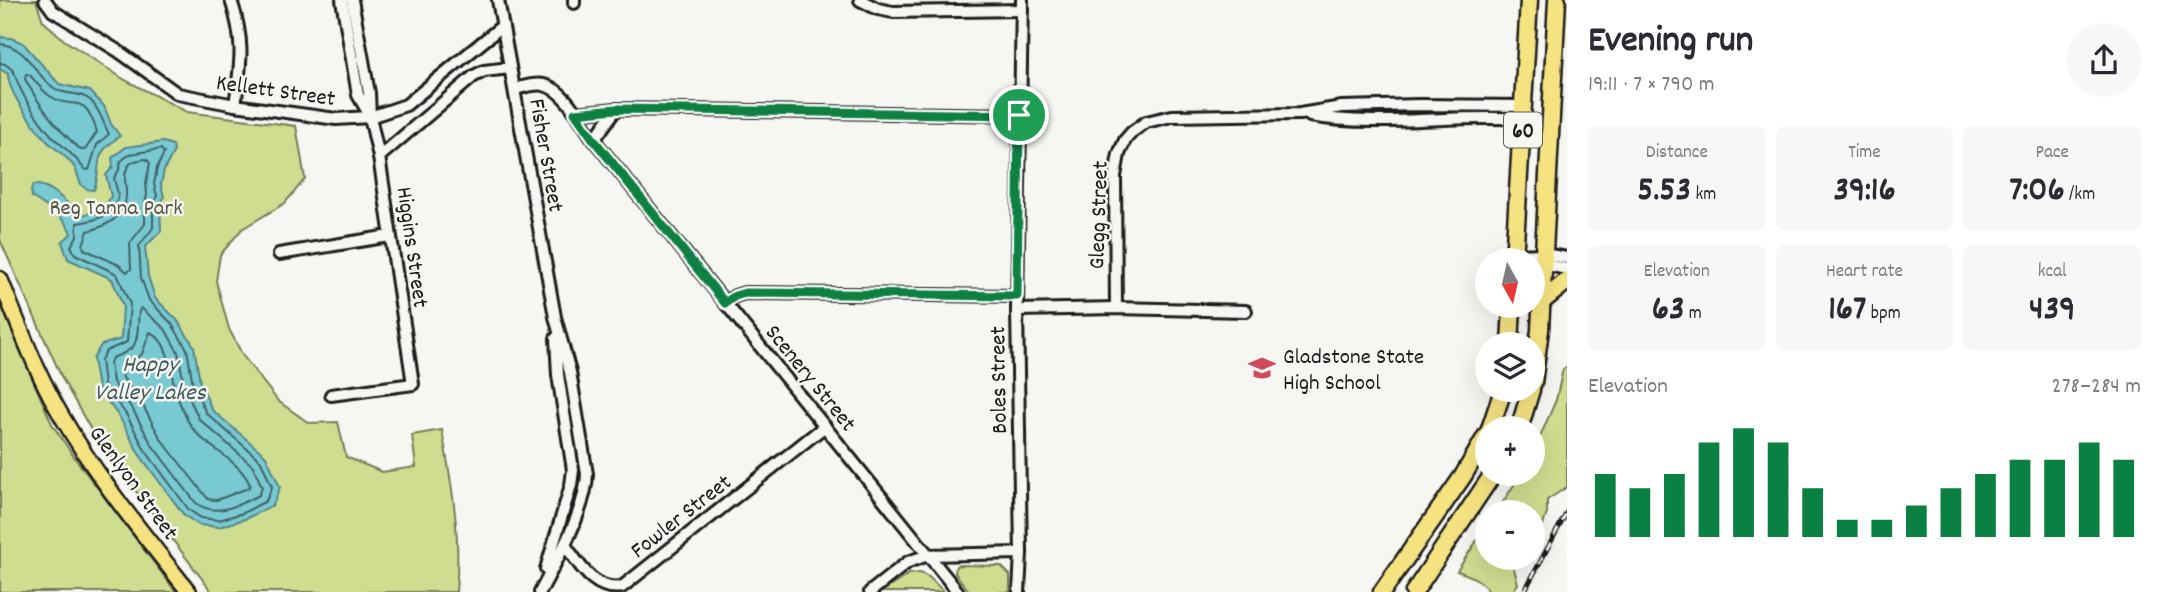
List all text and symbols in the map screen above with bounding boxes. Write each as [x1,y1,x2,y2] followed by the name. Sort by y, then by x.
[1588,15,1753,70] text: Evening run
[2067,23,2141,97] button: share
[214,68,337,117] street label: Kellett Street
[1588,69,1715,102] text: 19:11 · 7 × 790 m
[989,85,1049,145] pin
[518,96,571,215] street label: Fisher Street
[1000,96,1038,134] icon: arrive
[1504,113,1542,148] road number: 60
[1646,140,1708,167] text: Distance
[1848,140,1881,167] text: Time
[2035,140,2069,167] text: Pace
[1082,160,1119,270] street label: Glegg Street
[1637,167,1691,217] text: 5.53
[1833,167,1896,217] text: 39:16
[2009,167,2065,217] text: 7:06
[1691,182,1716,209] text: km
[2065,182,2095,209] text: /km
[386,185,435,310] street label: Higgins Street
[49,193,183,226] park label: Reg Tanna Park
[1475,248,1545,318] north arrow
[1475,248,1545,570] map controls
[1644,259,1710,286] text: Elevation
[1826,259,1903,286] text: Heart rate
[2038,259,2067,286] text: kcal
[1652,286,1684,336] text: 63
[1828,286,1866,336] text: 167
[2029,286,2075,336] text: 439
[1684,301,1702,328] text: m
[1866,301,1901,328] text: bpm
[756,319,863,440] street label: Scenery Street
[983,326,1018,434] street label: Boles Street
[1475,332,1545,402] button: layers
[1283,342,1424,401] place label: Gladstone State High School
[94,349,207,411] water label: Happy Valley Lakes
[1247,353,1277,383] school or university icon: Gladstone State High School
[1588,371,1668,404] text: Elevation
[2052,371,2141,404] text: 278–284 m
[1475,416,1545,486] button: +
[79,420,185,548] street label: Glenlyon Street
[624,468,740,568] street label: Fowler Street
[1475,500,1545,570] button: −

